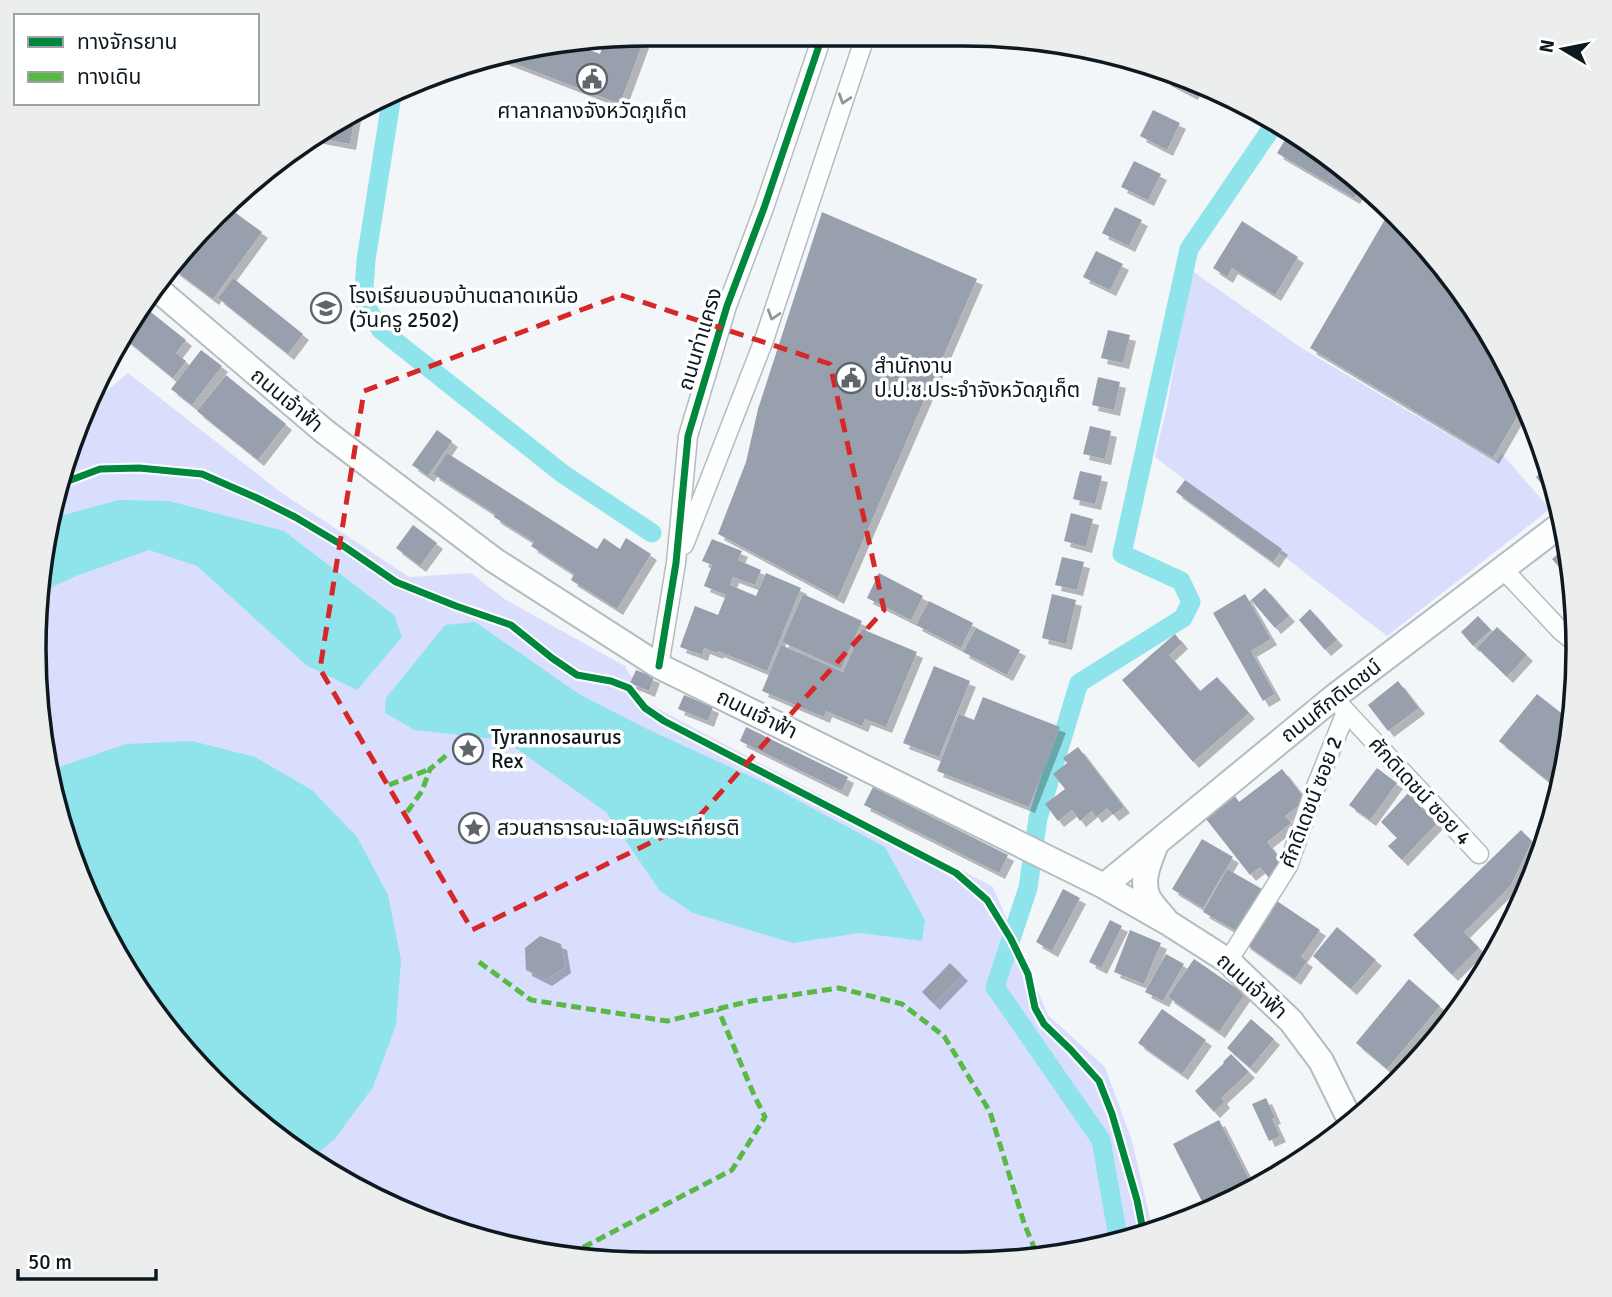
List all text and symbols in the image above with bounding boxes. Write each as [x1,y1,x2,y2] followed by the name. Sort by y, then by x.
[14,14,259,105] legend
[1528,14,1598,84] north arrow
[77,29,178,55] text: ทางจักรยาน
[1534,38,1560,55] text: N
[575,62,609,96] public building icon: ศาลากลางจังหวัดภูเก็ต
[77,64,141,90] text: ทางเดิน
[838,92,853,104] one-way arrow
[497,98,687,124] place label: ศาลากลางจังหวัดภูเก็ต
[349,283,579,333] place label: โรงเรียนอบจบ้านตลาดเหนือ (วันครู 2502)
[672,285,728,393] street label: ถนนท่าแครง
[309,291,343,325] school or university icon: โรงเรียนอบจบ้านตลาดเหนือ (วันครู 2502)
[766,308,781,320] one-way arrow
[874,353,1080,403] place label: สำนักงาน ป.ป.ช.ประจำจังหวัดภูเก็ต
[834,361,868,395] public building icon: สำนักงาน ป.ป.ช.ประจำจังหวัดภูเก็ต
[246,362,328,438] street label: ถนนเจ้าฟ้า
[1276,654,1386,748] street label: ถนนศักดิเดชน์
[712,683,802,745] street label: ถนนเจ้าฟ้า
[491,724,621,774] place label: Tyrannosaurus Rex
[1363,731,1477,851] street label: ศักดิเดชน์ ซอย 4
[451,732,485,766] place icon: Tyrannosaurus Rex
[1274,733,1348,871] street label: ศักดิเดชน์ ซอย 2
[457,811,491,845] place icon: สวนสาธารณะเฉลิมพระเกียรติ
[497,815,740,841] place label: สวนสาธารณะเฉลิมพระเกียรติ
[1211,947,1293,1025] street label: ถนนเจ้าฟ้า
[18,1238,156,1282] scale bar
[28,1249,72,1275] text: 50 m

